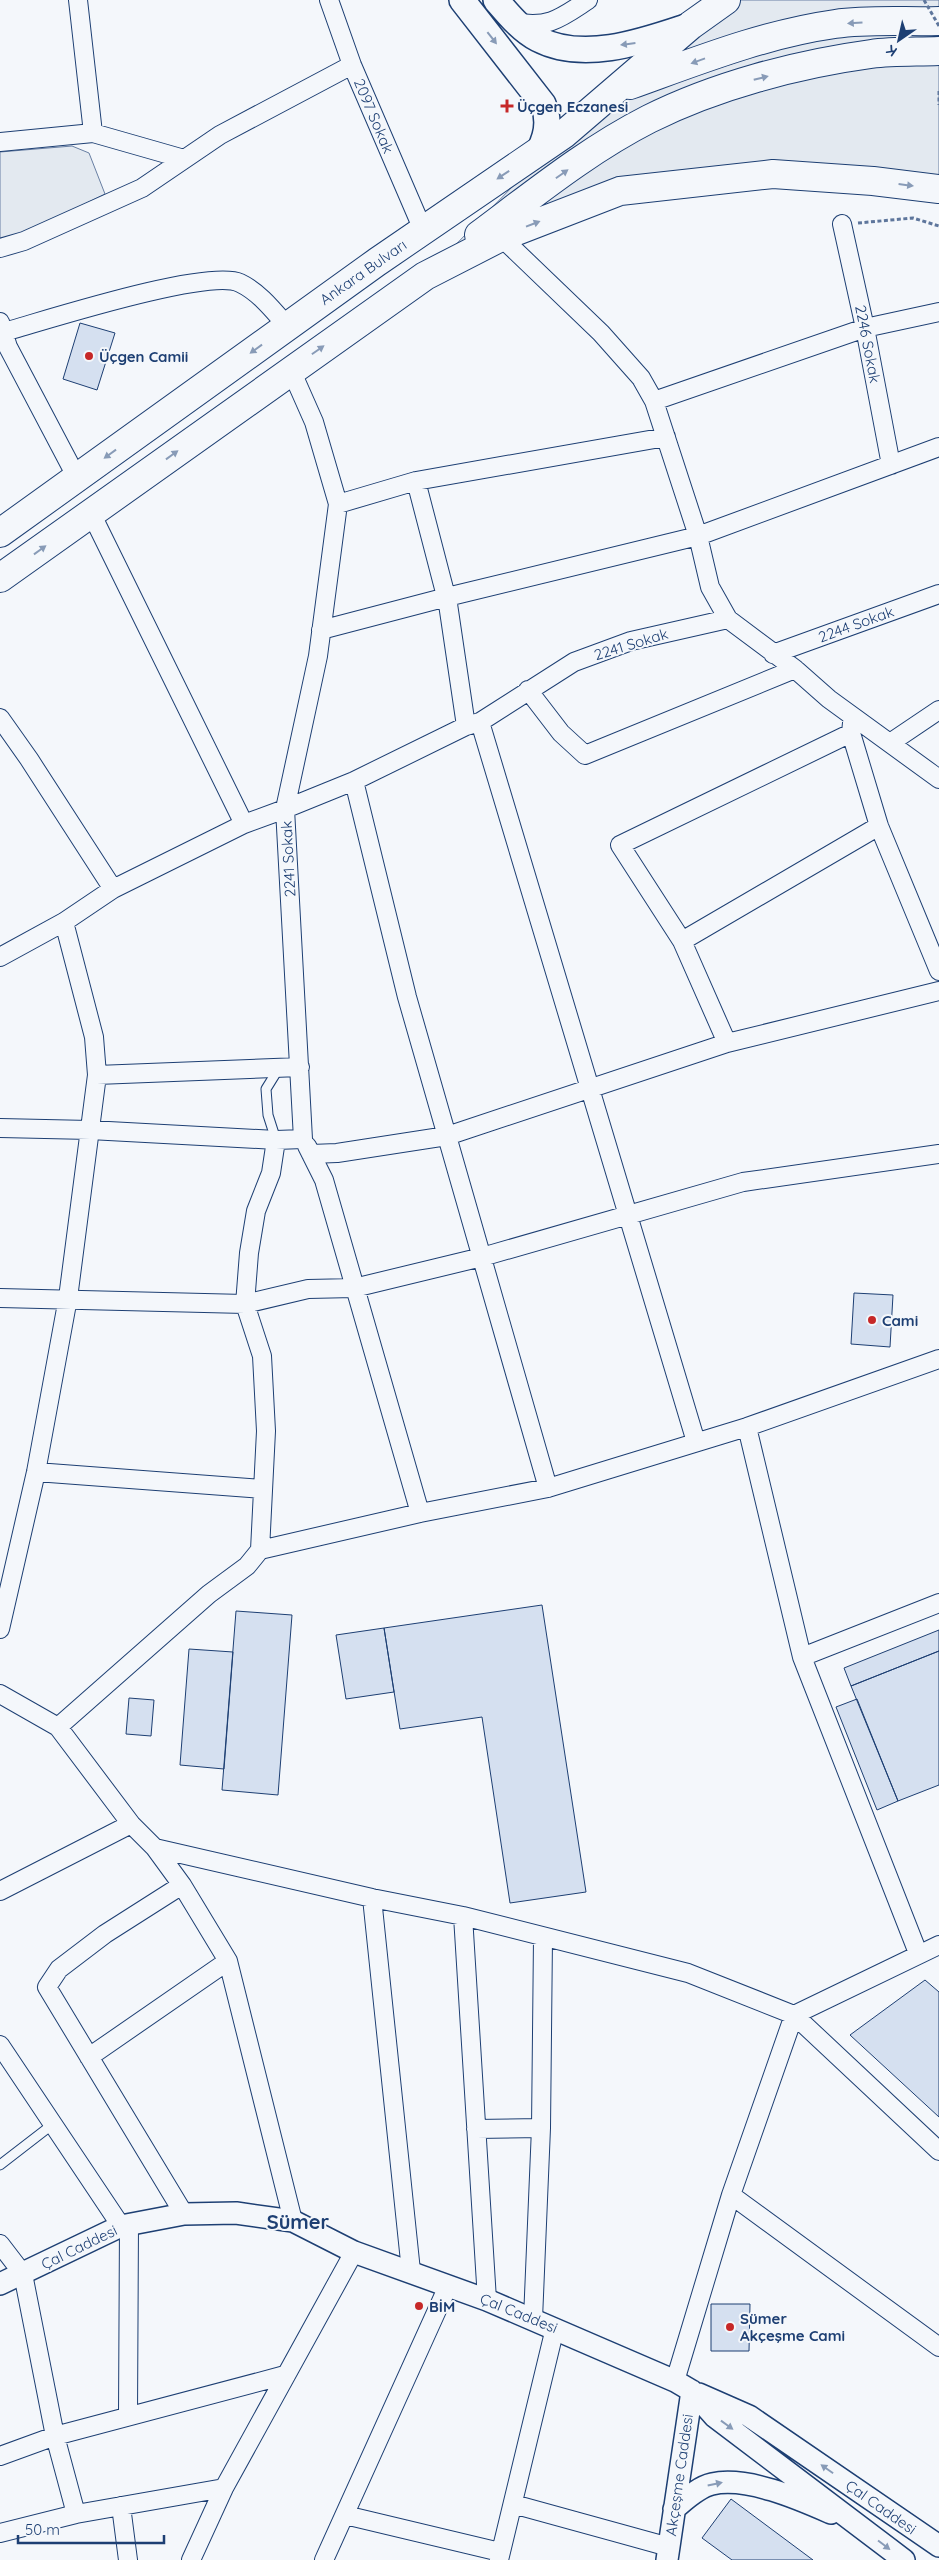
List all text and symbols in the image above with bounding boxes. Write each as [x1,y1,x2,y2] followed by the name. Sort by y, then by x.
[874,15,924,65] north arrow
[847,19,863,27] one-way arrow
[487,32,497,45] one-way arrow
[620,40,636,48] one-way arrow
[883,41,901,61] text: K
[690,57,705,65] one-way arrow
[753,73,768,81] one-way arrow
[350,76,398,156] street label: 2097 Sokak
[517,97,628,116] place label: Üçgen Eczanesi
[501,100,513,112] marker: Üçgen Eczanesi
[555,169,569,179] one-way arrow
[497,170,510,180] one-way arrow
[898,181,914,189] one-way arrow
[525,220,540,228] one-way arrow
[316,235,410,309] street label: Ankara Bulvarı
[851,303,885,385] street label: 2246 Sokak
[249,344,263,354] one-way arrow
[311,345,325,355] one-way arrow
[99,347,188,366] place label: Üçgen Camii
[83,350,95,362] marker: Üçgen Camii
[103,449,117,459] one-way arrow
[165,450,179,460] one-way arrow
[33,545,47,555] one-way arrow
[816,602,896,646] street label: 2244 Sokak
[592,624,670,664] street label: 2241 Sokak
[277,820,299,898] street label: 2241 Sokak
[882,1311,918,1330] place label: Cami
[866,1314,878,1326] marker: Cami
[267,2209,330,2234] district label: Sümer
[38,2220,120,2274] street label: Çal Caddesi
[477,2289,561,2337] street label: Çal Caddesi
[429,2297,455,2316] place label: BİM
[413,2300,425,2312] marker: BİM
[740,2309,845,2345] place label: Sümer Akçeşme Cami
[724,2321,736,2333] marker: Sümer Akçeşme Cami
[661,2413,697,2537] street label: Akçeşme Caddesi
[720,2420,733,2430] one-way arrow
[820,2464,833,2474] one-way arrow
[842,2476,920,2538] street label: Çal Caddesi
[708,2480,724,2488] one-way arrow
[18,2512,164,2544] scale bar
[25,2520,60,2539] text: 50 m
[877,2539,890,2550] one-way arrow

